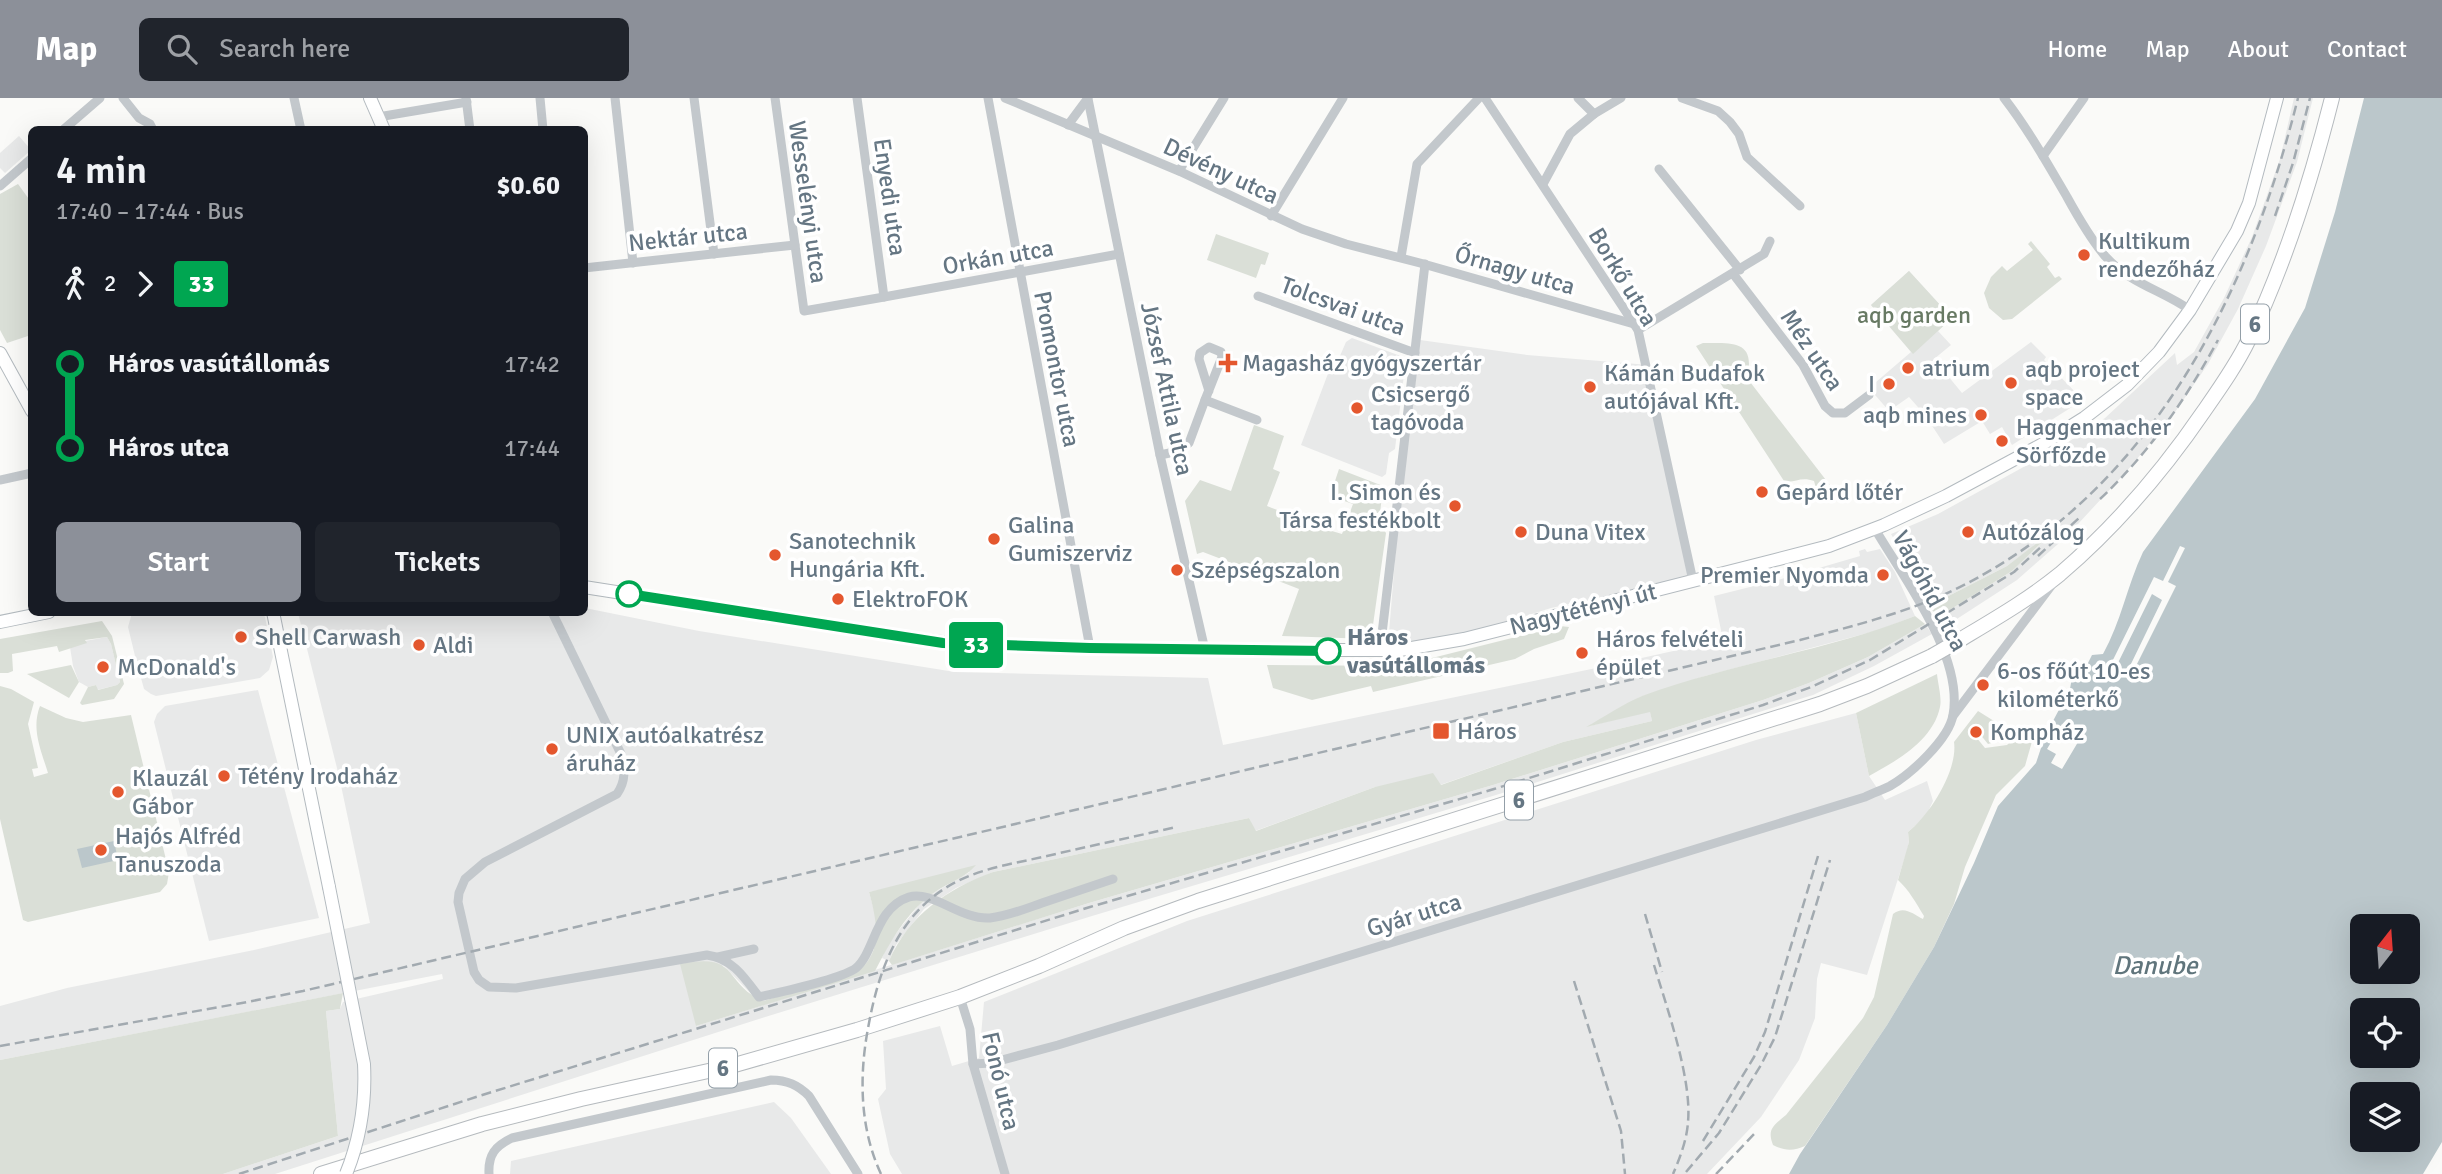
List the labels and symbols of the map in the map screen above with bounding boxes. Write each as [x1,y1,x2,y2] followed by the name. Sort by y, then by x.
[782,119,834,285] street label: Wesselényi utca
[1159,131,1283,211] street label: Dévény utca
[867,136,913,258] street label: Enyedi utca
[627,216,749,258] street label: Nektár utca
[1582,222,1664,332] street label: Borkő utca
[2098,226,2215,284] place label: Kultikum rendezőház
[940,233,1056,281] street label: Orkán utca
[1451,239,1579,301] street label: Őrnagy utca
[2076,247,2092,263] marker: Kultikum rendezőház
[1277,270,1409,342] street label: Tolcsvai utca
[1027,288,1087,450] street label: Promontor utca
[1134,300,1200,478] street label: József Attila utca
[1857,300,1971,330] park label: aqb garden
[1774,303,1850,397] street label: Méz utca
[2241,304,2269,344] road number: 6
[1242,348,1482,378] place label: Magasház gyógyszertár
[1922,353,1990,383] place label: atrium
[2025,354,2140,412] place label: aqb project space
[1220,355,1236,371] marker: Magasház gyógyszertár
[1604,358,1765,416] place label: Kámán Budafok autójával Kft.
[1900,360,1916,376] marker: atrium
[1868,369,1875,399] place label: I
[2003,375,2019,391] marker: aqb project space
[1881,376,1897,392] marker: I
[1371,379,1470,437] place label: Csicsergő tagóvoda
[1582,379,1598,395] marker: Kámán Budafok autójával Kft.
[1349,400,1365,416] marker: Csicsergő tagóvoda
[1863,400,1967,430] place label: aqb mines
[1973,407,1989,423] marker: aqb mines
[2016,412,2171,470] place label: Haggenmacher Sörfőzde
[1994,433,2010,449] marker: Haggenmacher Sörfőzde
[1279,477,1441,535] place label: I. Simon és Társa festékbolt
[1776,477,1903,507] place label: Gepárd lőtér
[1754,484,1770,500] marker: Gepárd lőtér
[1447,498,1463,514] marker: I. Simon és Társa festékbolt
[1008,510,1132,568] place label: Galina Gumiszerviz
[1535,517,1646,547] place label: Duna Vitex
[1982,517,2085,547] place label: Autózálog
[1513,524,1529,540] marker: Duna Vitex
[1960,524,1976,540] marker: Autózálog
[1886,525,1974,657] street label: Vágóhíd utca
[789,526,925,584] place label: Sanotechnik Hungária Kft.
[986,531,1002,547] marker: Galina Gumiszerviz
[767,547,783,563] marker: Sanotechnik Hungária Kft.
[1191,555,1340,585] place label: Szépségszalon
[1700,560,1869,590] place label: Premier Nyomda
[1169,562,1185,578] marker: Szépségszalon
[1875,567,1891,583] marker: Premier Nyomda
[1506,576,1660,642] street label: Nagytétényi út
[616,581,642,607] unlabelled marker
[852,584,968,614] place label: ElektroFOK
[830,591,846,607] marker: ElektroFOK
[255,622,401,652] place label: Shell Carwash
[944,622,1007,668] line badge: 33
[1346,622,1486,680] place label: Háros vasútállomás
[1596,624,1744,682] place label: Háros felvételi épület
[233,629,249,645] marker: Shell Carwash
[433,630,473,660] place label: Aldi
[411,637,427,653] marker: Aldi
[1315,638,1341,664] marker: Háros vasútállomás
[1574,645,1590,661] marker: Háros felvételi épület
[117,652,236,682] place label: McDonald's
[1997,656,2151,714] place label: 6-os főút 10-es kilométerkő
[95,659,111,675] marker: McDonald's
[1975,677,1991,693] marker: 6-os főút 10-es kilométerkő
[1457,716,1517,746] place label: Háros
[1990,717,2084,747] place label: Kompház
[566,720,764,778] place label: UNIX autóalkatrész áruház
[1431,721,1451,741] marker: Háros
[1968,724,1984,740] marker: Kompház
[544,741,560,757] marker: UNIX autóalkatrész áruház
[238,761,398,791] place label: Tétény Irodaház
[132,763,209,821] place label: Klauzál Gábor
[216,768,232,784] marker: Tétény Irodaház
[1505,780,1533,820] road number: 6
[110,784,126,800] marker: Klauzál Gábor
[115,821,241,879] place label: Hajós Alfréd Tanuszoda
[93,842,109,858] marker: Hajós Alfréd Tanuszoda
[1363,886,1465,944] street label: Gyár utca
[2350,914,2420,984] north arrow
[2113,950,2199,982] water label: Danube
[975,1029,1027,1133] street label: Fonó utca
[709,1049,737,1088] road number: 6

